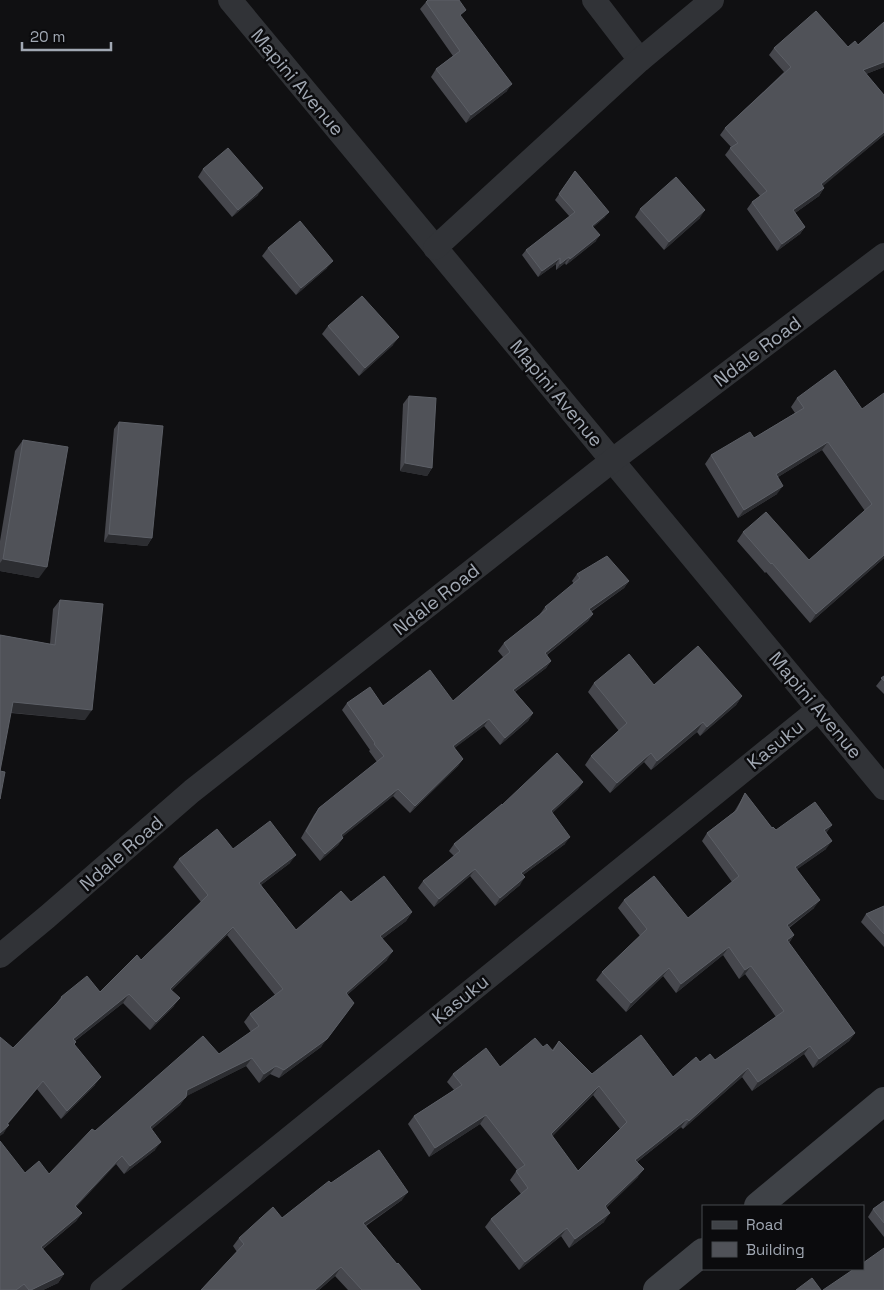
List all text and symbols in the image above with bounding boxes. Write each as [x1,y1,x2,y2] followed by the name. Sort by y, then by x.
[22,20,111,52] scale bar
[246,24,350,141] street label: Mapini Avenue
[30,27,65,46] text: 20 m
[709,310,806,392] street label: Ndale Road
[505,335,609,452] street label: Mapini Avenue
[388,558,485,641] street label: Ndale Road
[764,647,868,764] street label: Mapini Avenue
[742,714,809,775] street label: Kasuku
[74,810,168,897] street label: Ndale Road
[427,969,494,1030] street label: Kasuku
[702,1205,864,1270] legend
[746,1215,783,1234] text: Road
[746,1240,805,1259] text: Building

